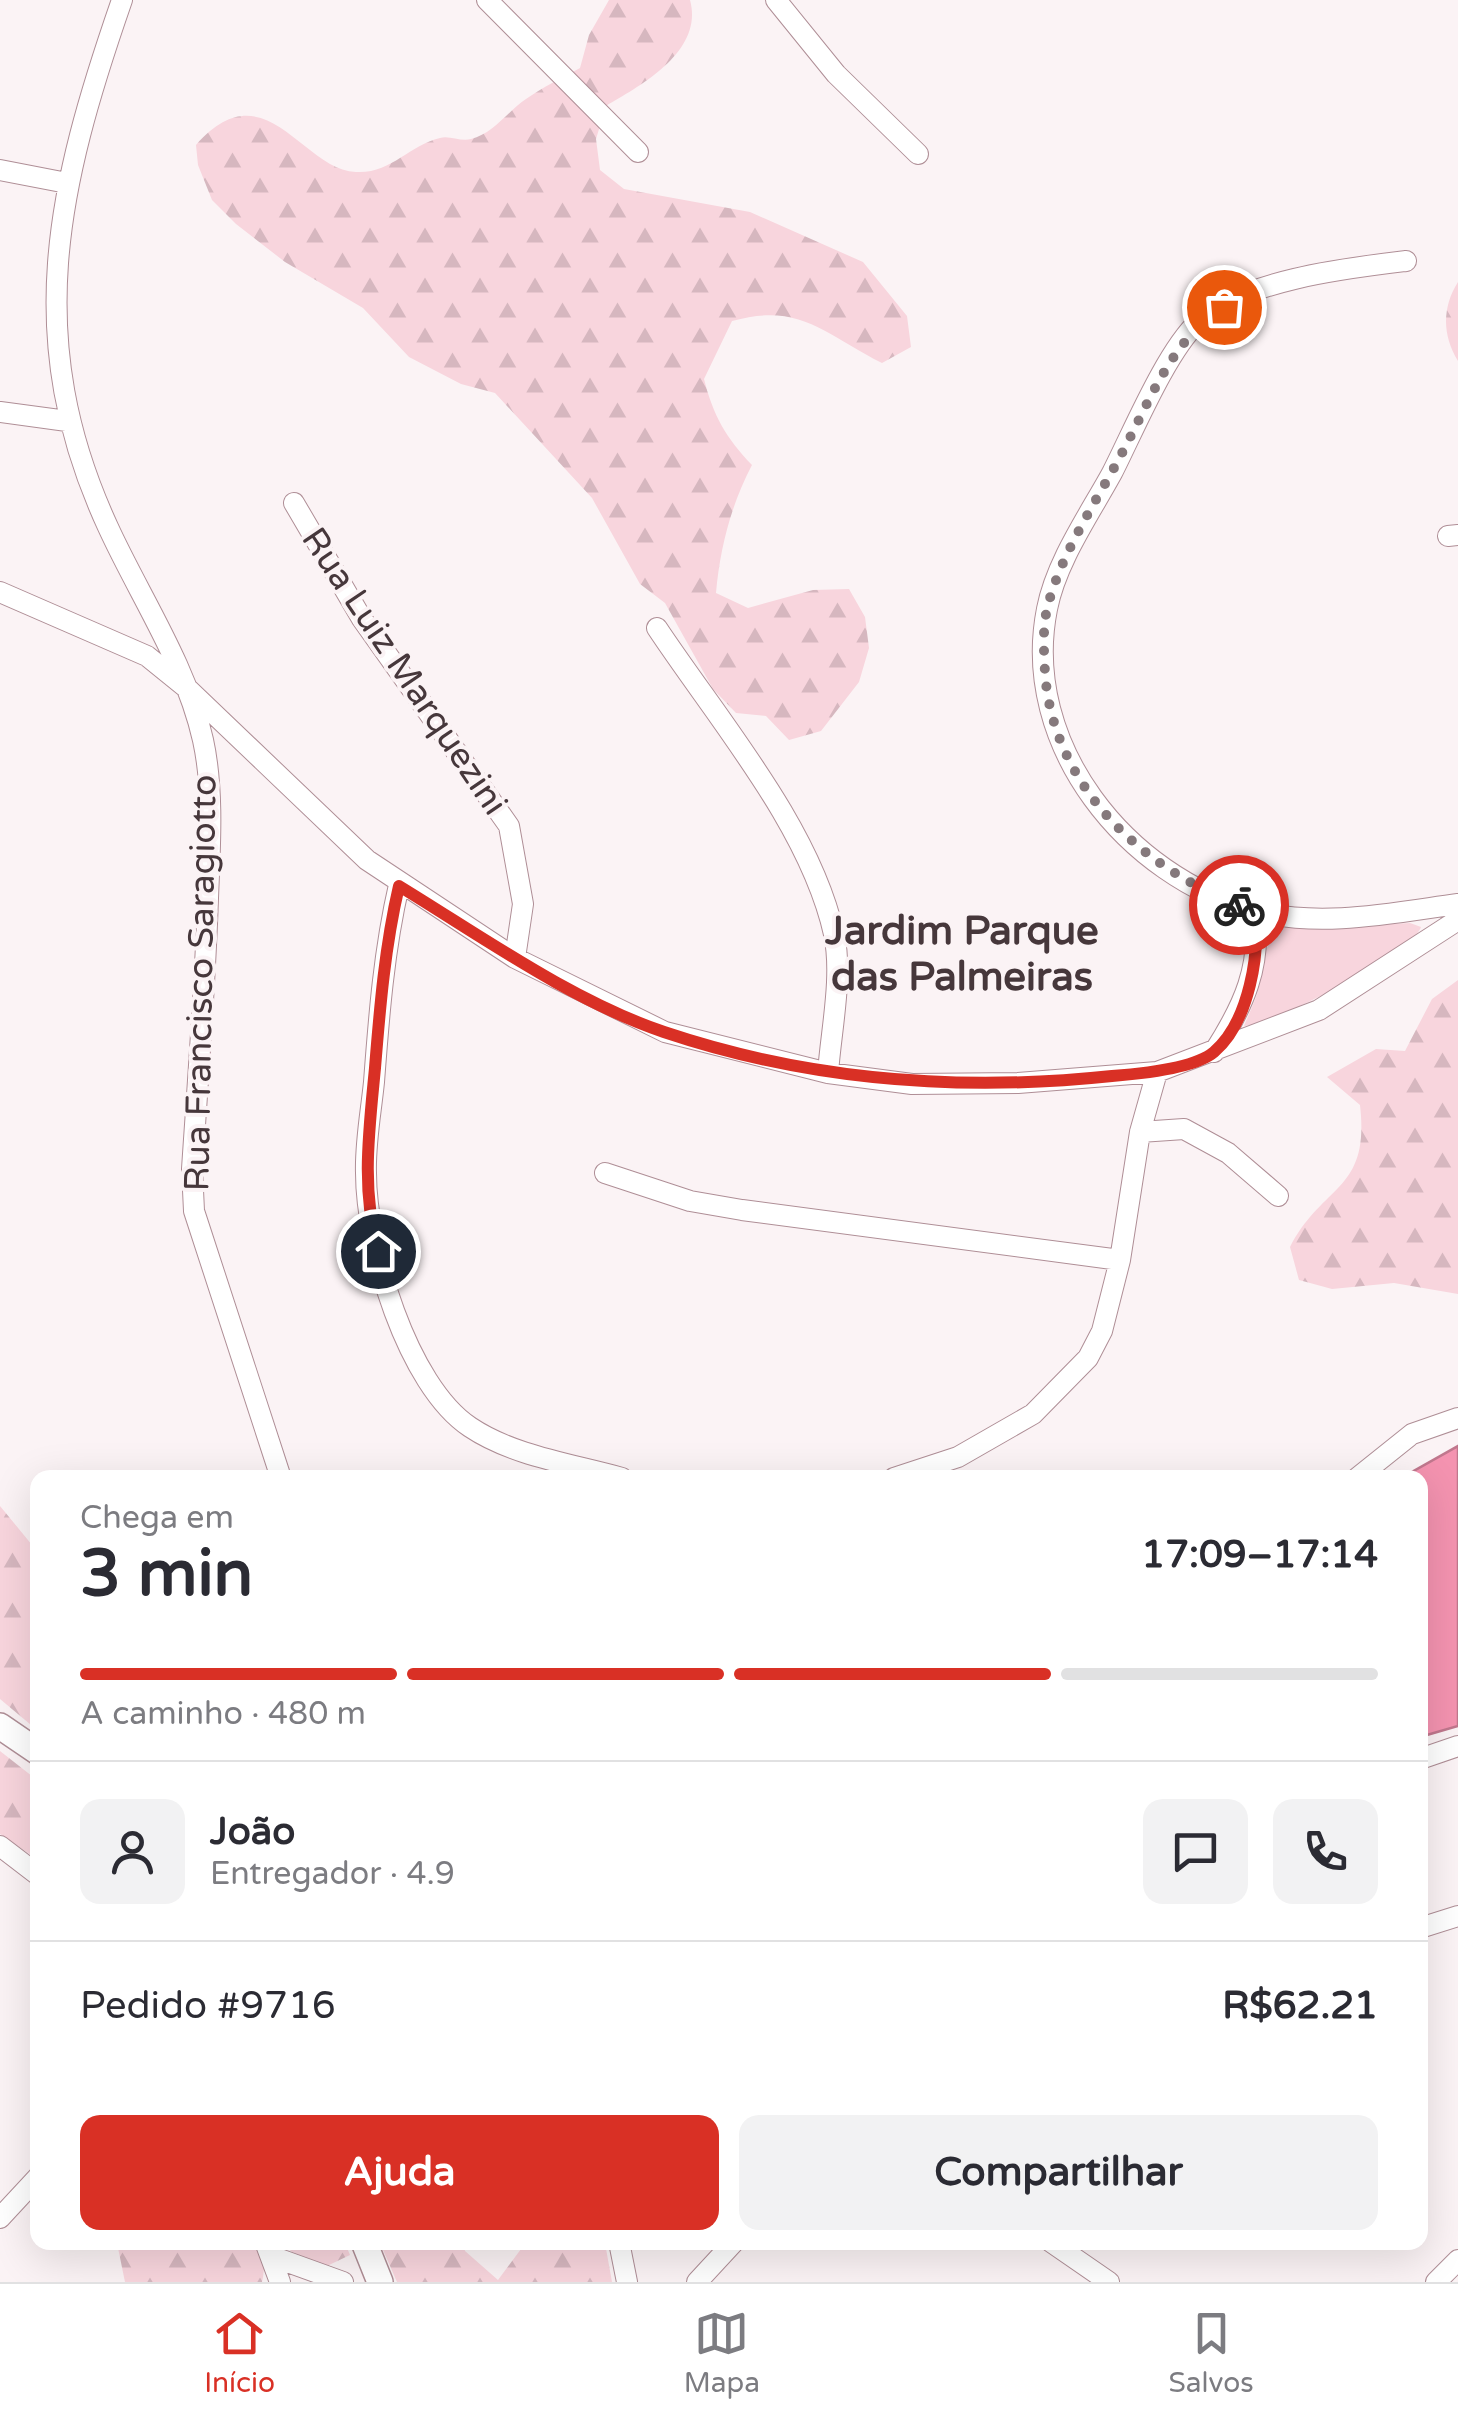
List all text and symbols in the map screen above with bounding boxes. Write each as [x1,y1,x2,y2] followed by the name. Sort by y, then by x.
[1182,265,1267,350] pin
[1197,280,1252,335] icon: bag
[292,520,516,823] street label: Rua Luiz Marquezini
[176,774,226,1192] street label: Rua Francisco Saragiotto
[1189,855,1289,955] courier
[1212,878,1267,933] icon: bike
[824,907,1099,1001] district label: Jardim Parque das Palmeiras
[336,1209,421,1294] pin
[351,1224,406,1279] icon: home
[80,1499,234,1537] text: Chega em
[1141,1532,1378,1578] text: 17:09–17:14
[80,1535,253,1614] text: 3 min
[80,1695,366,1733] text: A caminho · 480 m
[80,1799,185,1904] button: person
[1143,1799,1248,1904] button: chat
[1273,1799,1378,1904] button: phone
[210,1809,295,1855] text: João
[210,1855,455,1893] text: Entregador · 4.9
[80,1983,336,2029] text: Pedido #9716
[1222,1983,1378,2029] text: R$62.21
[80,2115,719,2230] button: Ajuda
[739,2115,1378,2230] button: Compartilhar
[204,2306,275,2400] tab: Início
[684,2306,760,2400] tab: Mapa
[1169,2306,1254,2400] tab: Salvos

